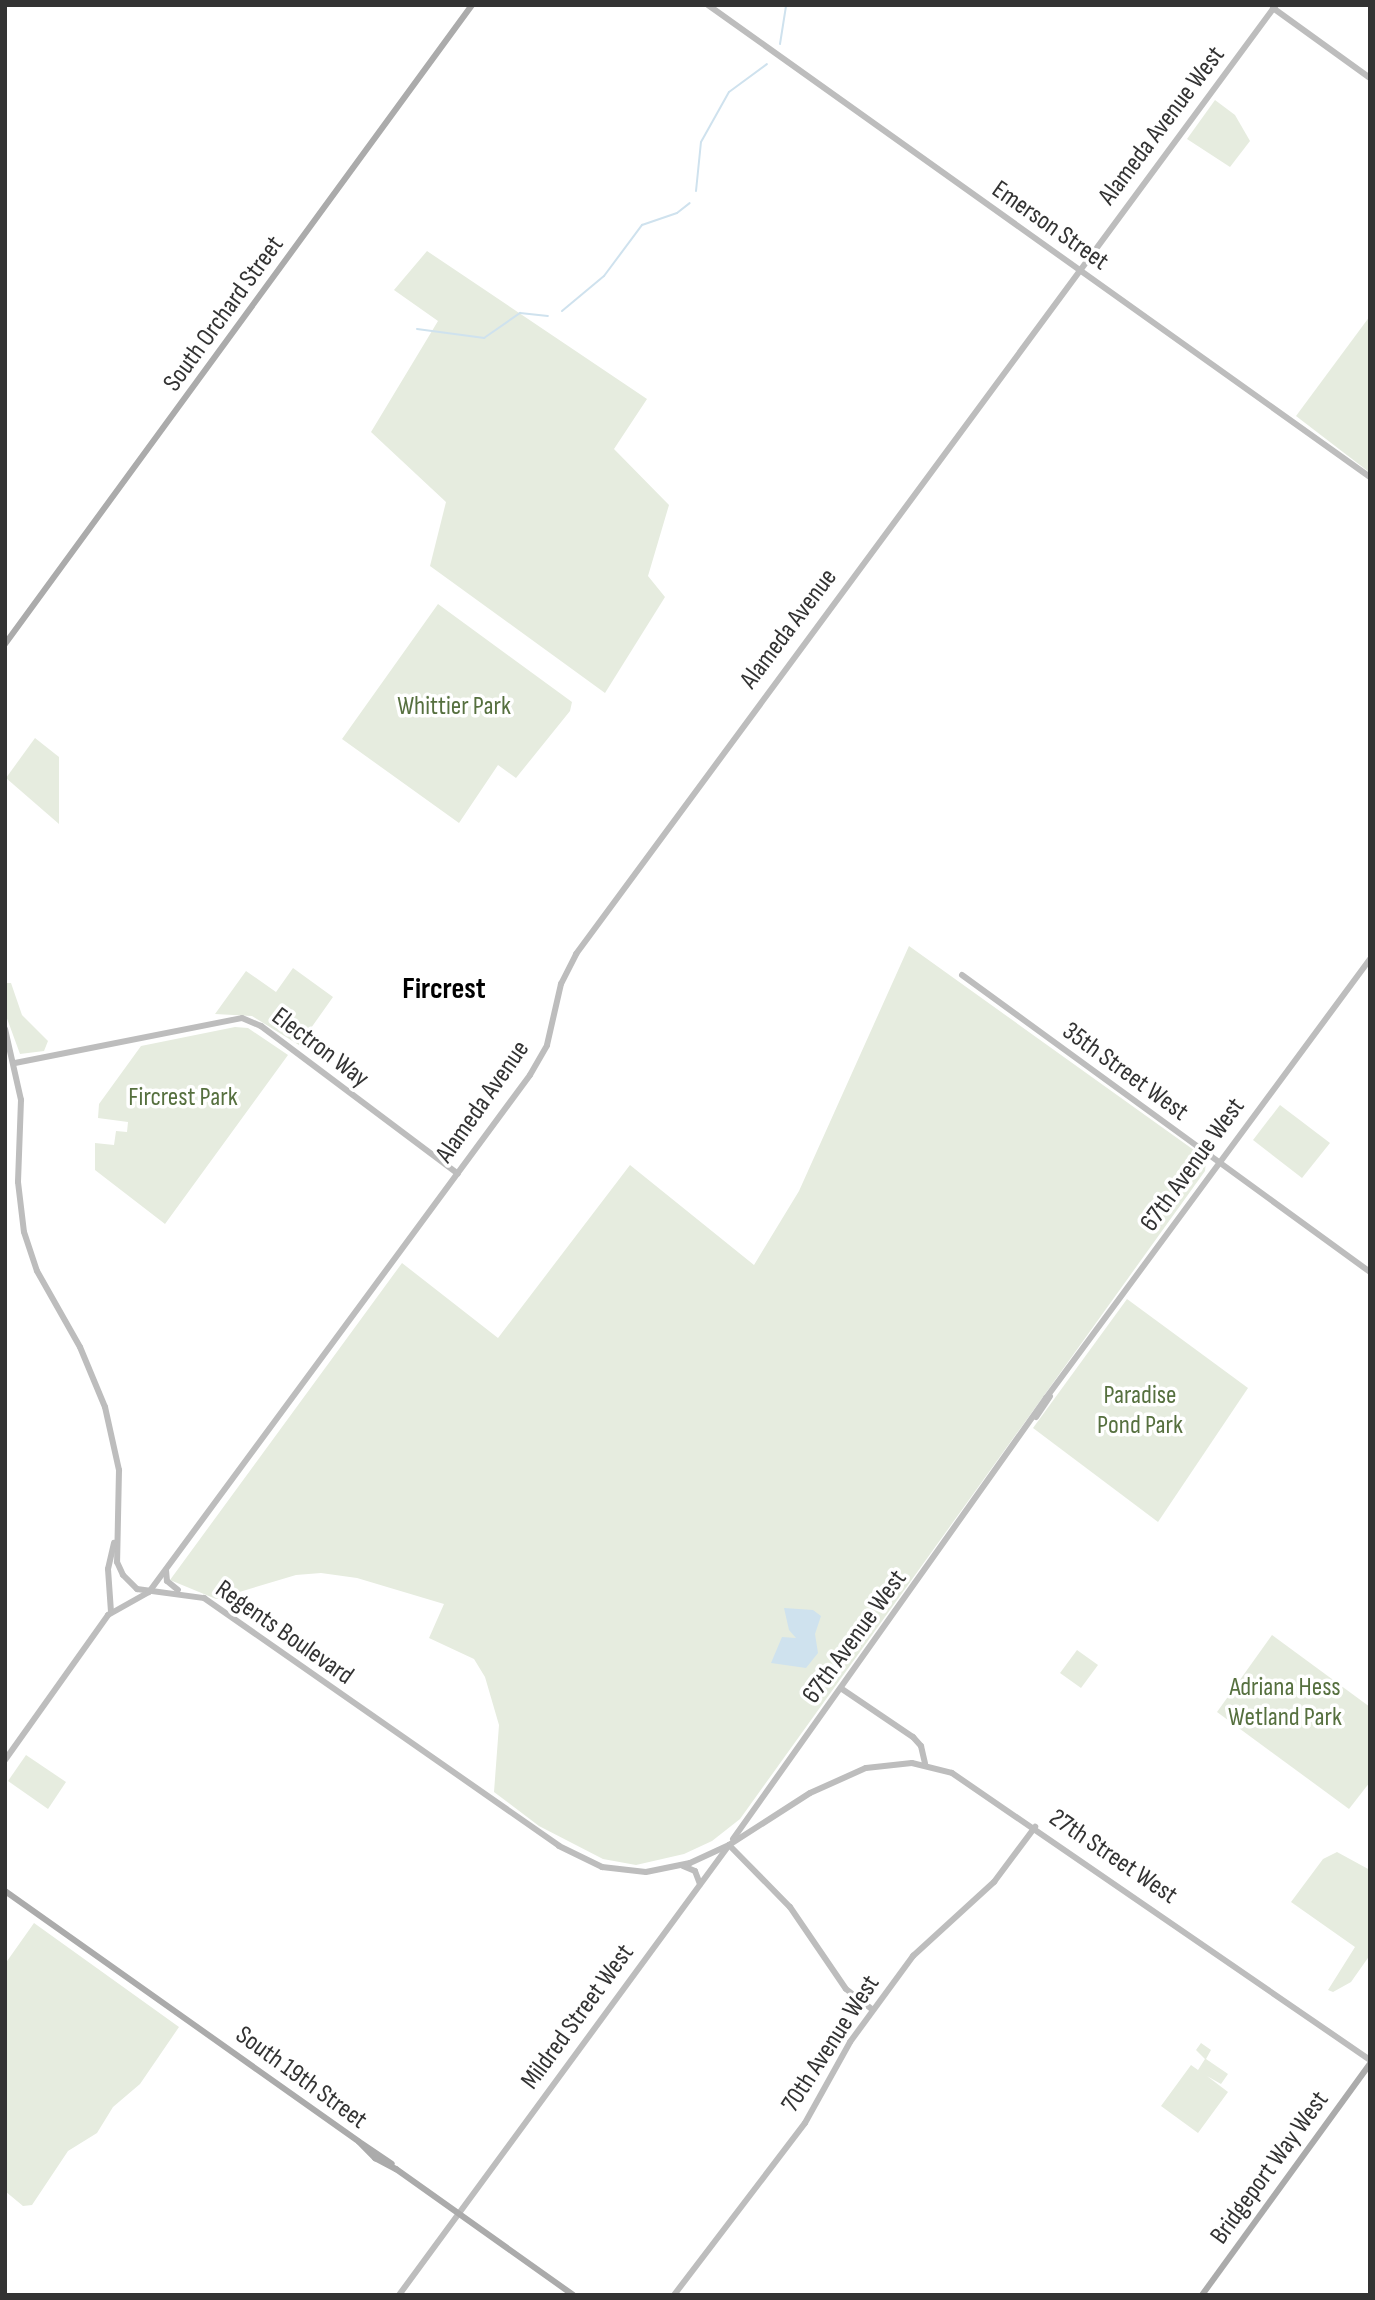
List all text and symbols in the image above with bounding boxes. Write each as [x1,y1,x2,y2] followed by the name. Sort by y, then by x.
[1092,41,1232,211] street label: Alameda Avenue West
[986,174,1114,278] street label: Emerson Street
[157,230,291,398] street label: South Orchard Street
[734,563,844,695] street label: Alameda Avenue
[397,691,511,723] park label: Whittier Park
[402,971,486,1007] district label: Fircrest
[265,1001,375,1095] street label: Electron Way
[1056,1016,1194,1128] street label: 35th Street West
[429,1035,537,1169] street label: Alameda Avenue
[128,1082,238,1114] park label: Fircrest Park
[1134,1092,1252,1238] street label: 67th Avenue West
[1097,1380,1183,1442] park label: Paradise Pond Park
[796,1564,914,1710] street label: 67th Avenue West
[209,1574,359,1692] street label: Regents Boulevard
[1228,1672,1342,1734] park label: Adriana Hess Wetland Park
[1043,1803,1183,1911] street label: 27th Street West
[515,1938,641,2096] street label: Mildred Street West
[775,1970,887,2118] street label: 70th Avenue West
[229,2020,373,2136] street label: South 19th Street
[1204,2086,1336,2250] street label: Bridgeport Way West

